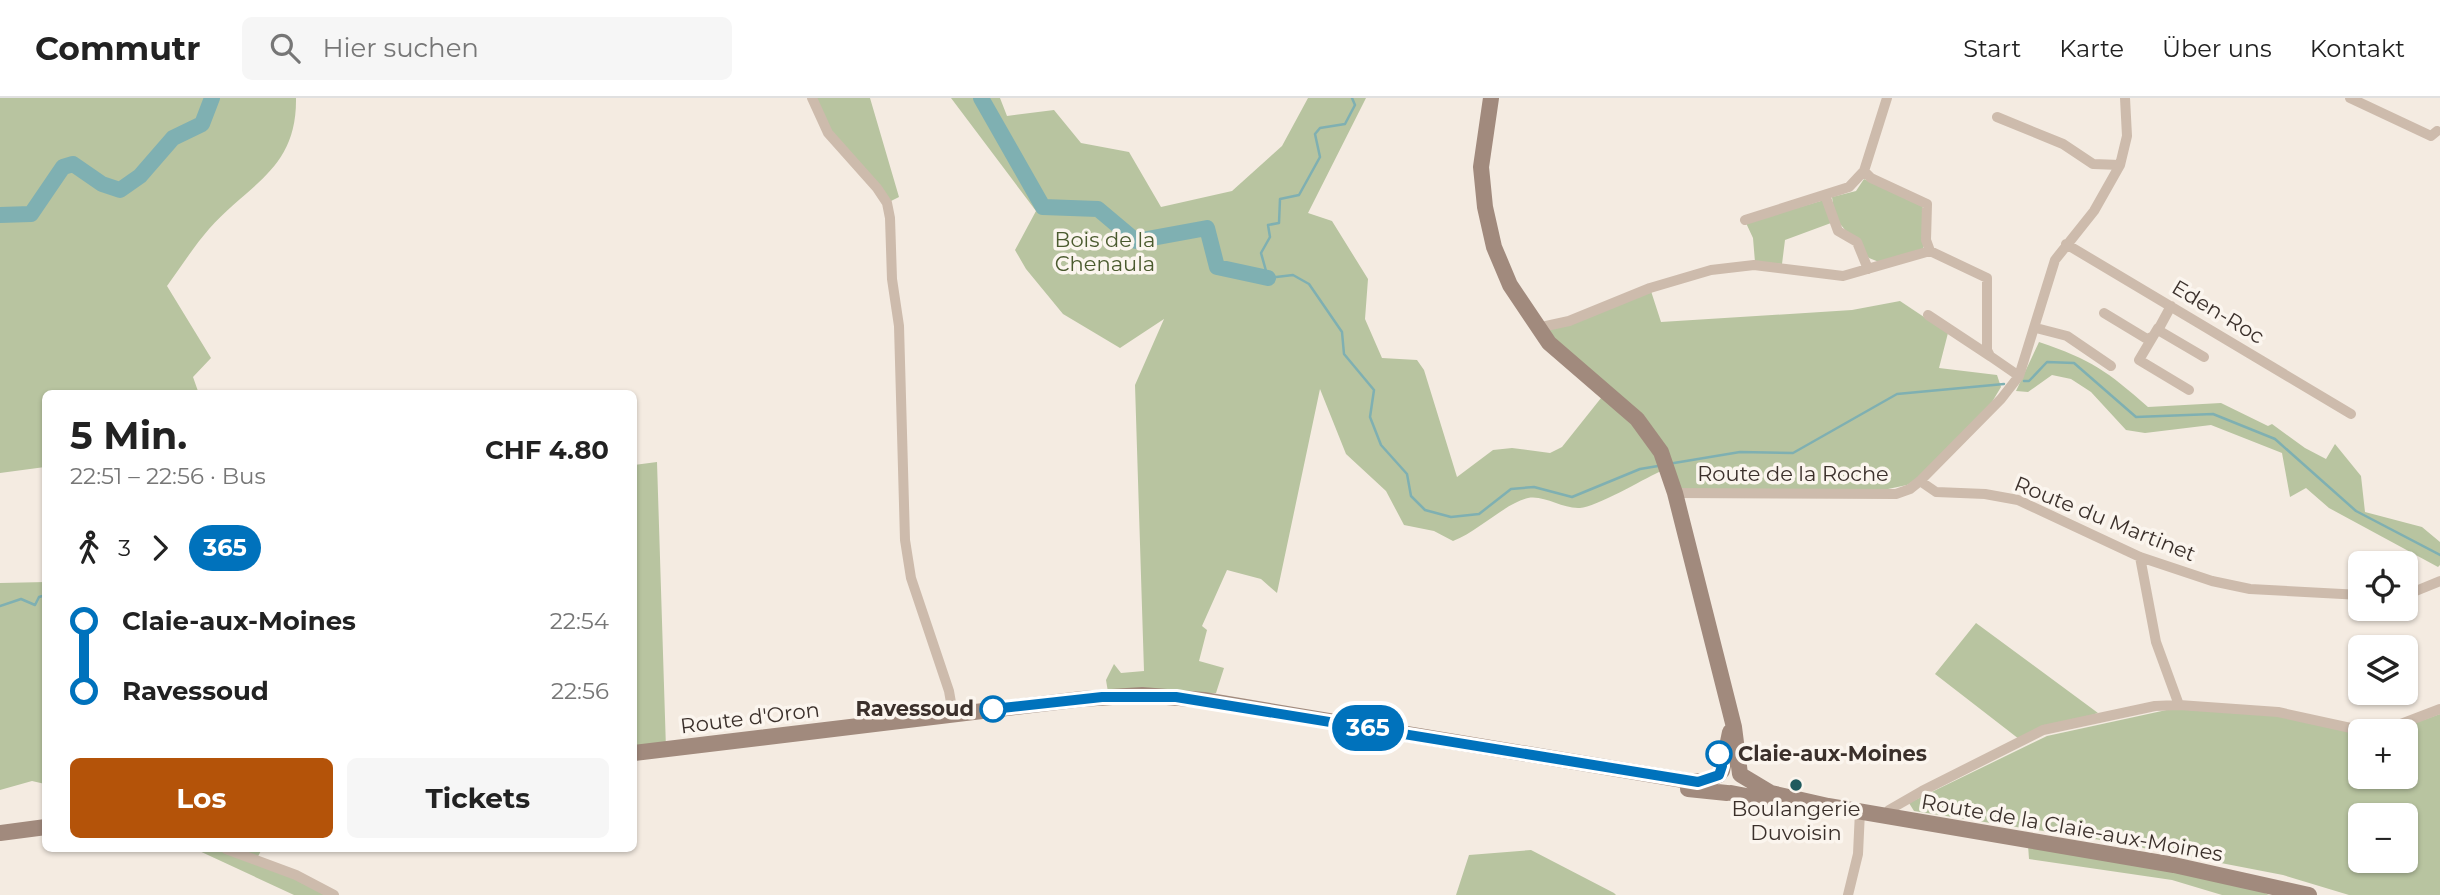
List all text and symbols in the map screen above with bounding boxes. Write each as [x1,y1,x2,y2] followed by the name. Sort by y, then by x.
[242,17,732,80] search box
[35,28,200,68] text: Commutr
[266,29,304,67] icon: search
[322,32,479,64] text: Hier suchen
[1963,34,2021,63] text: Start
[2059,34,2124,63] text: Karte
[2162,34,2272,63] text: Über uns
[2310,34,2405,63] text: Kontakt
[1055,227,1155,276] park label: Bois de la Chenaula
[2168,274,2269,349] street label: Eden-Roc
[70,412,187,459] text: 5 Min.
[485,434,609,466] text: CHF 4.80
[1697,461,1889,486] street label: Route de la Roche
[70,462,266,490] text: 22:51 – 22:56 · Bus
[2011,471,2200,566] street label: Route du Martinet
[70,529,108,567] icon: walk
[141,529,179,567] icon: forward
[203,533,247,562] text: 365
[118,534,131,562] text: 3
[2348,551,2418,873] map controls
[2348,551,2418,621] button: locate
[122,605,356,637] text: Claie-aux-Moines
[550,607,609,635] text: 22:54
[2348,635,2418,705] button: layers
[122,675,269,707] text: Ravessoud
[551,677,609,705] text: 22:56
[855,696,974,721] place label: Ravessoud
[980,696,1006,722] marker: Ravessoud
[679,697,821,738] street label: Route d'Oron
[1328,705,1408,751] line badge: 365
[1346,713,1390,742] text: 365
[2348,719,2418,789] button: +
[1706,741,1732,767] marker: Claie-aux-Moines
[1738,741,1927,766] place label: Claie-aux-Moines
[70,758,333,838] button: Los
[347,758,609,838] button: Tickets
[1788,777,1804,793] marker: Boulangerie Duvoisin
[1919,789,2225,866] street label: Route de la Claie-aux-Moines
[1731,796,1861,845] place label: Boulangerie Duvoisin
[2348,803,2418,873] button: −

